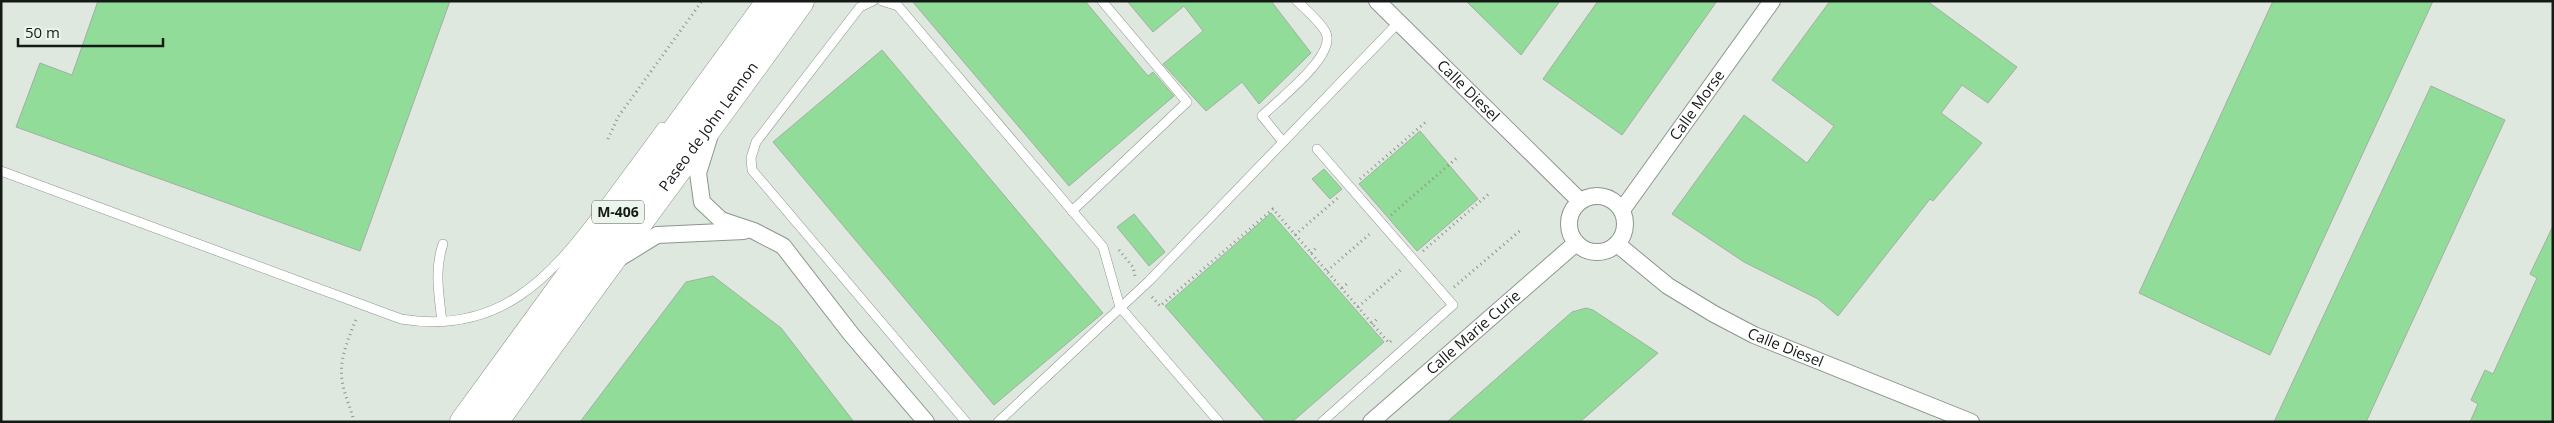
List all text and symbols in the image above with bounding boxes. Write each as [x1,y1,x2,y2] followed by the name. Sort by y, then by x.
[18,15,162,47] scale bar
[25,22,60,42] text: 50 m
[1433,55,1504,125] street label: Calle Diesel
[654,57,762,195] street label: Paseo de John Lennon
[1664,65,1728,144] street label: Calle Morse
[592,200,644,223] road number: M-406
[1421,285,1524,378] street label: Calle Marie Curie
[1744,322,1827,371] street label: Calle Diesel

